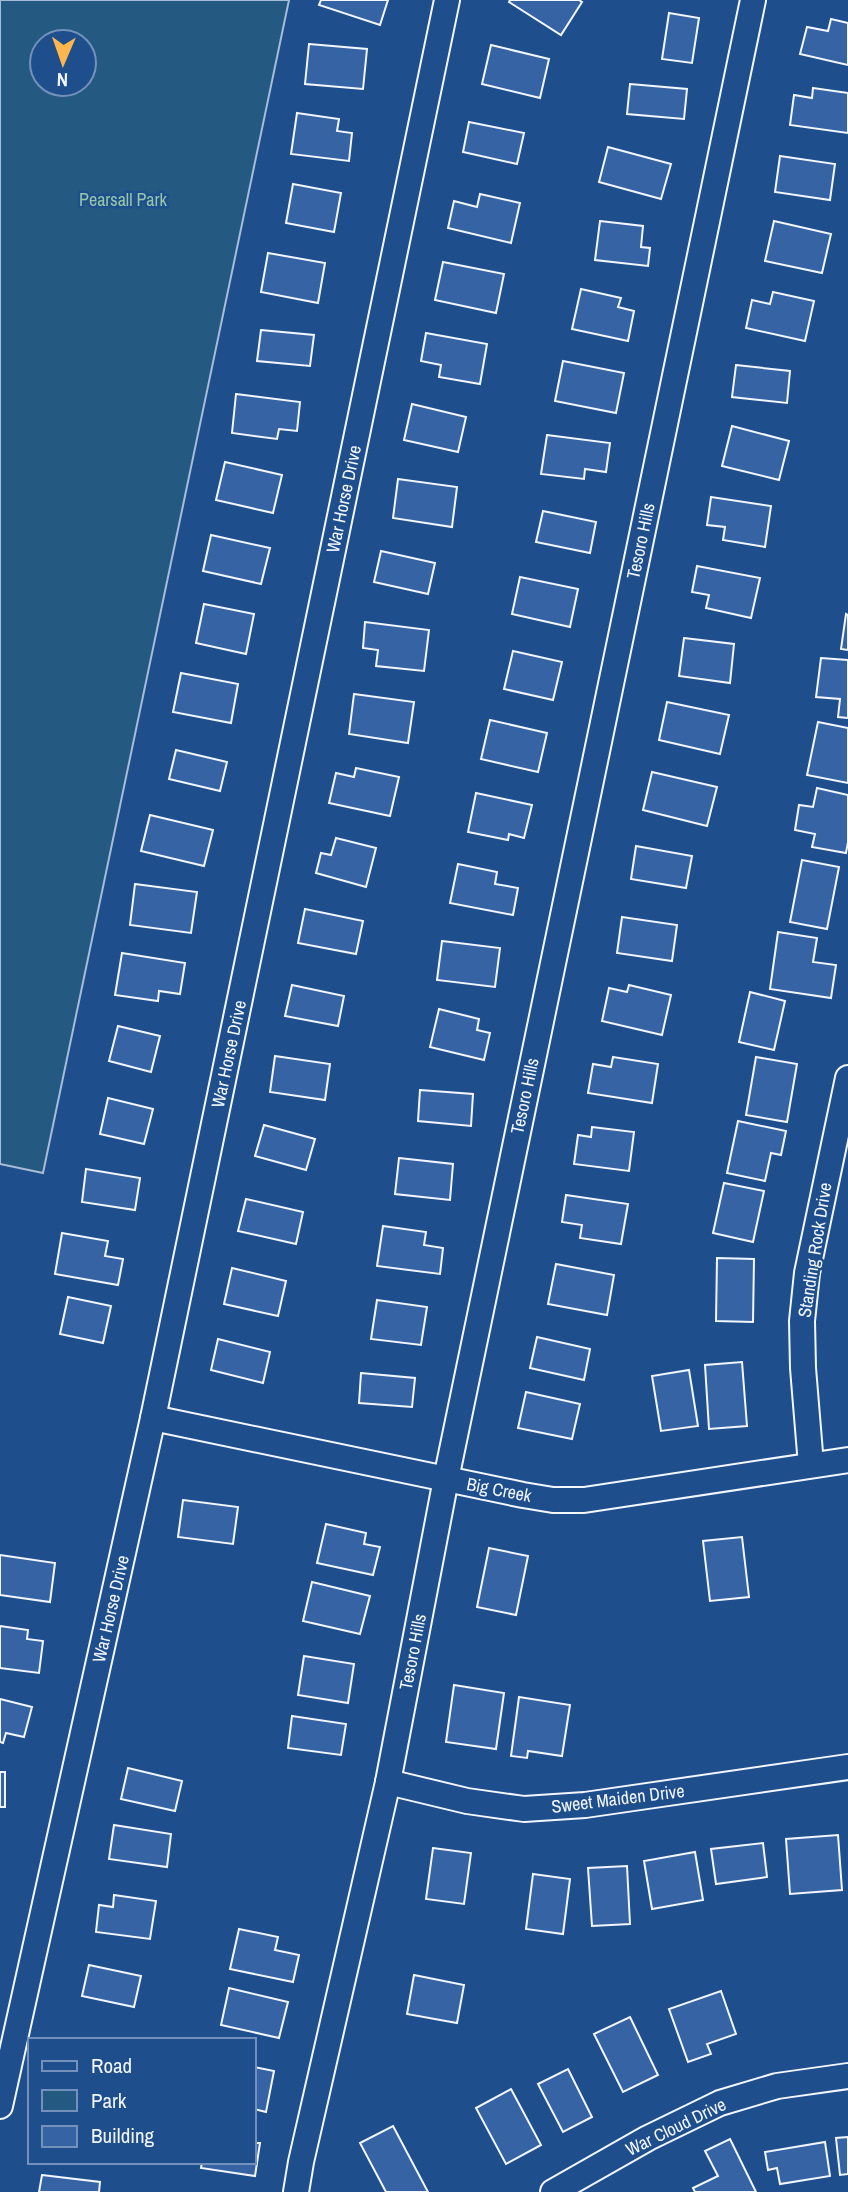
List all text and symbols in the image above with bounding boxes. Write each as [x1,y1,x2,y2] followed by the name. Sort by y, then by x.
[28,28,98,98] north arrow
[56,67,68,93] text: N
[79,187,167,212] park label: Pearsall Park
[320,443,367,555] street label: War Horse Drive
[620,501,661,581] street label: Tesoro Hills
[205,998,252,1110] street label: War Horse Drive
[504,1056,545,1136] street label: Tesoro Hills
[792,1181,838,1319] street label: Standing Rock Drive
[464,1471,534,1508] street label: Big Creek
[86,1553,135,1665] street label: War Horse Drive
[393,1612,432,1692] street label: Tesoro Hills
[550,1778,686,1819] street label: Sweet Maiden Drive
[28,2038,256,2164] legend
[91,2051,132,2080] text: Road
[91,2086,127,2115] text: Park
[622,2092,730,2162] street label: War Cloud Drive
[91,2121,155,2150] text: Building

